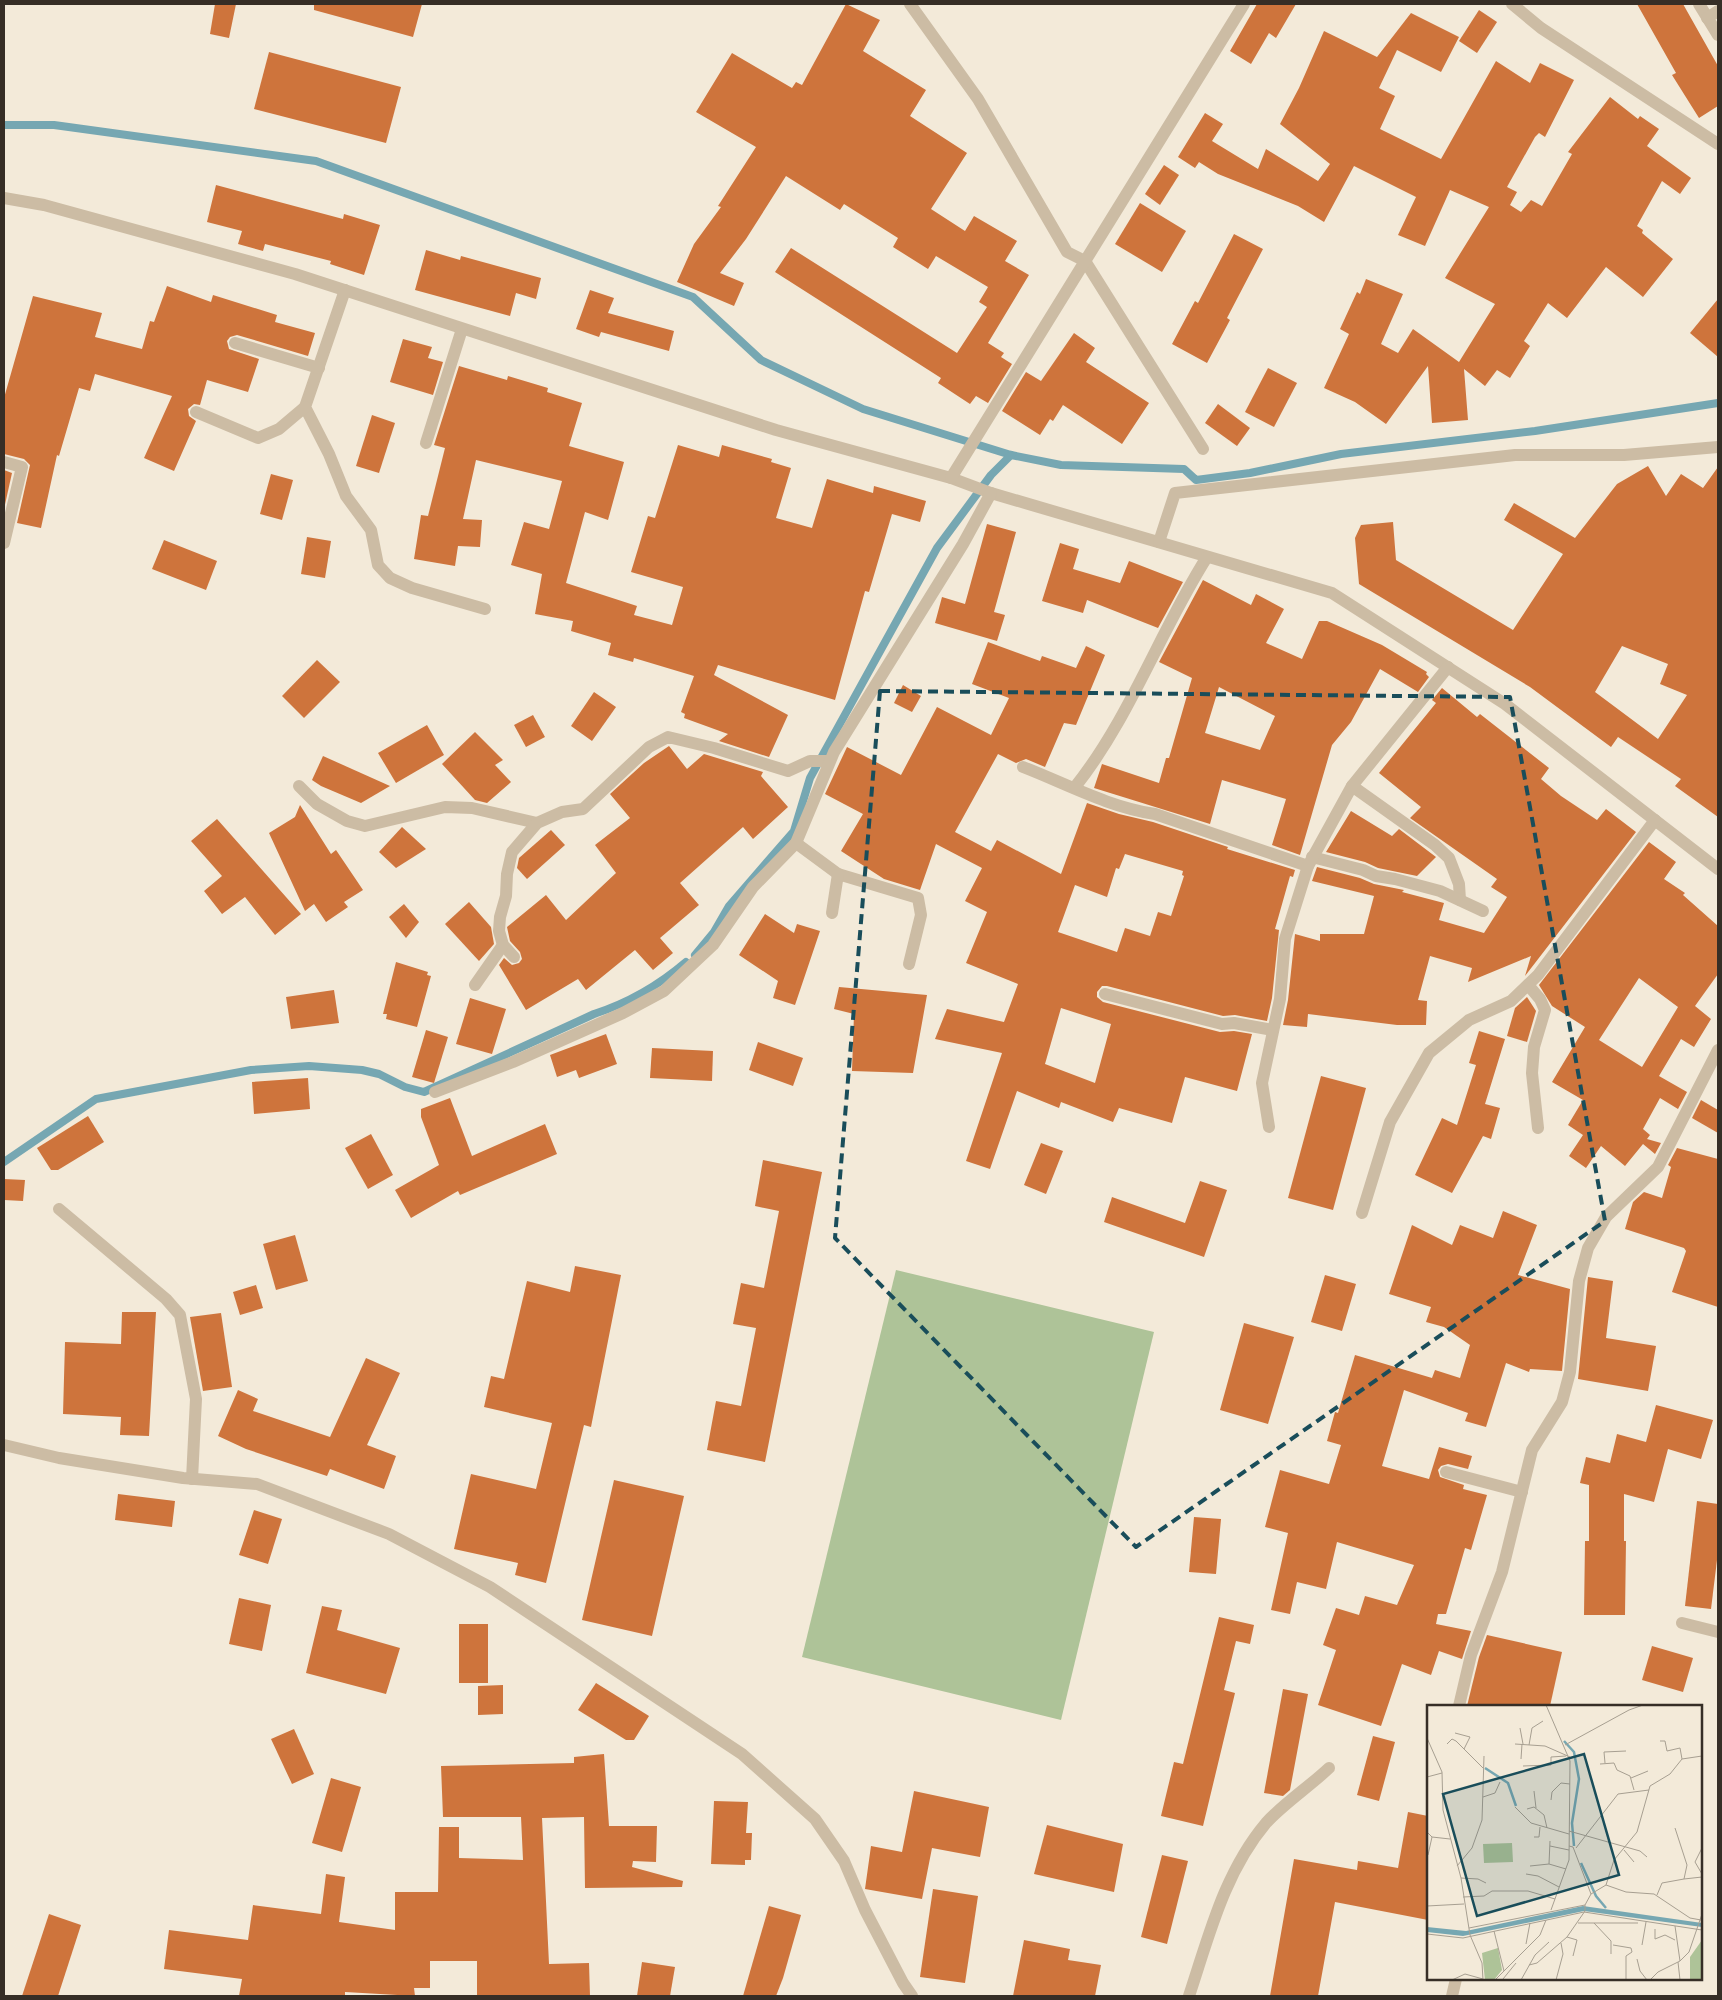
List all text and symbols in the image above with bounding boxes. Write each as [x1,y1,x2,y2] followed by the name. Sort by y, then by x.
[1427,1705,1702,1980] inset map

